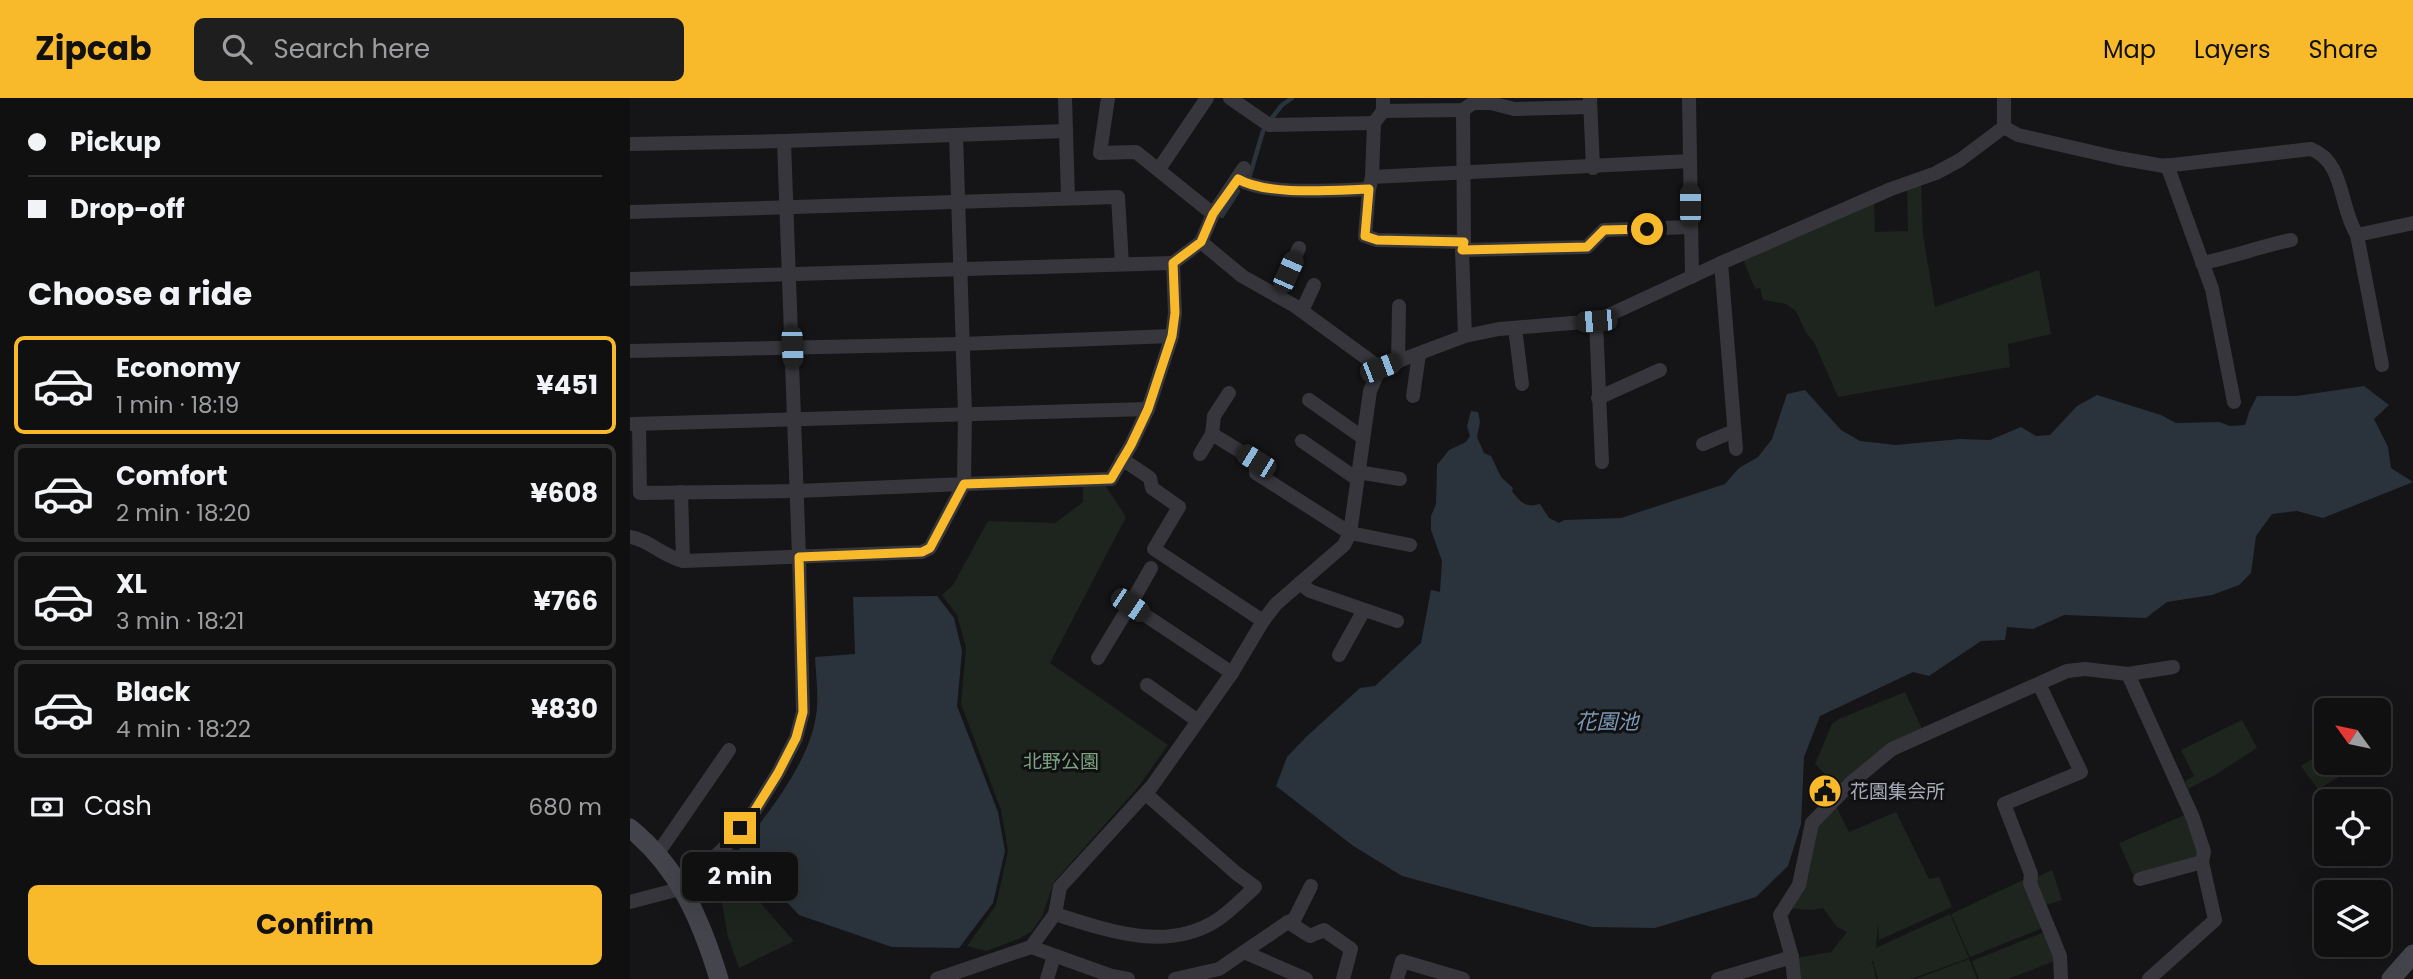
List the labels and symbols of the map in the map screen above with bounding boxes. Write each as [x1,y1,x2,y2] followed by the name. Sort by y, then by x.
[1680,184,1701,226] car
[1631,213,1663,245] route start
[1270,249,1307,295] car
[1575,309,1618,333] car
[781,326,804,368] car
[1357,351,1404,385] car
[1233,441,1280,481] car
[1107,585,1154,625] car
[2314,698,2390,775] north arrow
[1576,707,1640,736] water label: 花園池
[1023,748,1099,775] park label: 北野公園
[1806,772,1844,810] public building icon: 花園集会所
[1850,778,1945,805] place label: 花園集会所
[724,812,756,844] route end
[682,852,798,902] callout: 2 min

